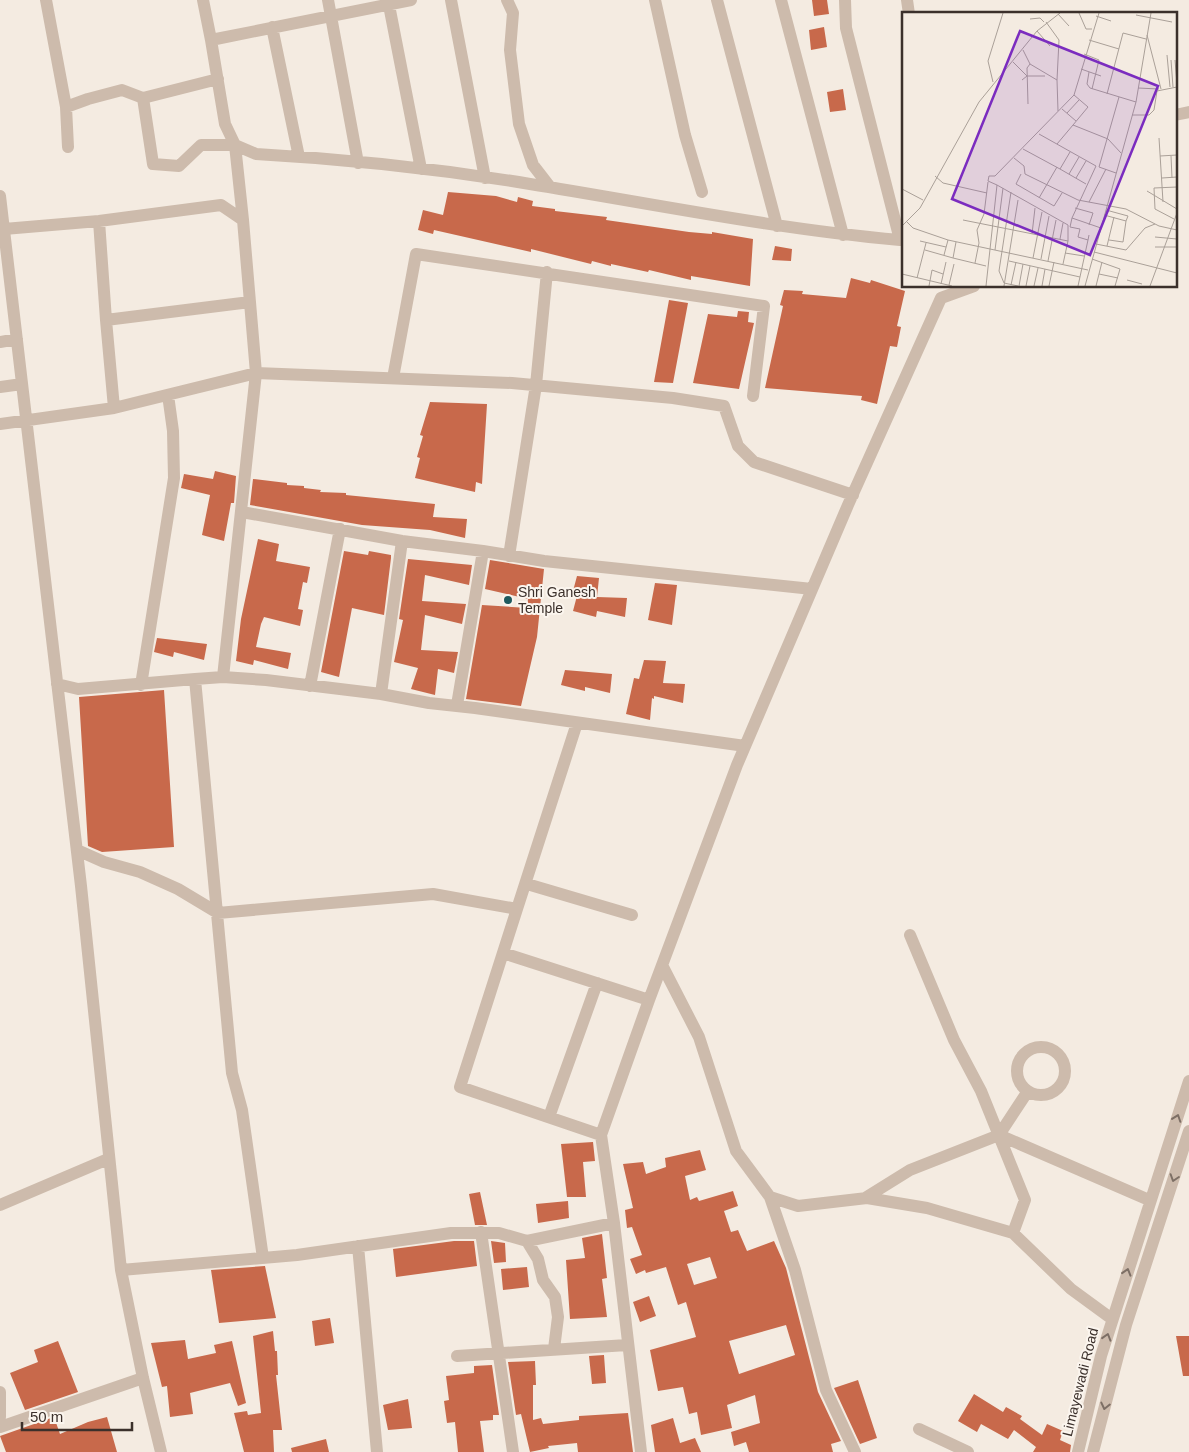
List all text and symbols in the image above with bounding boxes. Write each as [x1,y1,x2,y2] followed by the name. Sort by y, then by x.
[902,12,1176,288] inset map
[518,584,596,616] place label: Shri Ganesh Temple
[502,594,514,606] marker: Shri Ganesh Temple
[1171,1114,1181,1122] one-way arrow
[1170,1173,1180,1181] one-way arrow
[1121,1269,1131,1277] one-way arrow
[1059,1326,1101,1438] street label: Limayewadi Road
[1101,1333,1111,1342] one-way arrow
[22,1400,132,1432] scale bar
[1100,1401,1111,1410] one-way arrow
[30,1408,63,1425] text: 50 m

